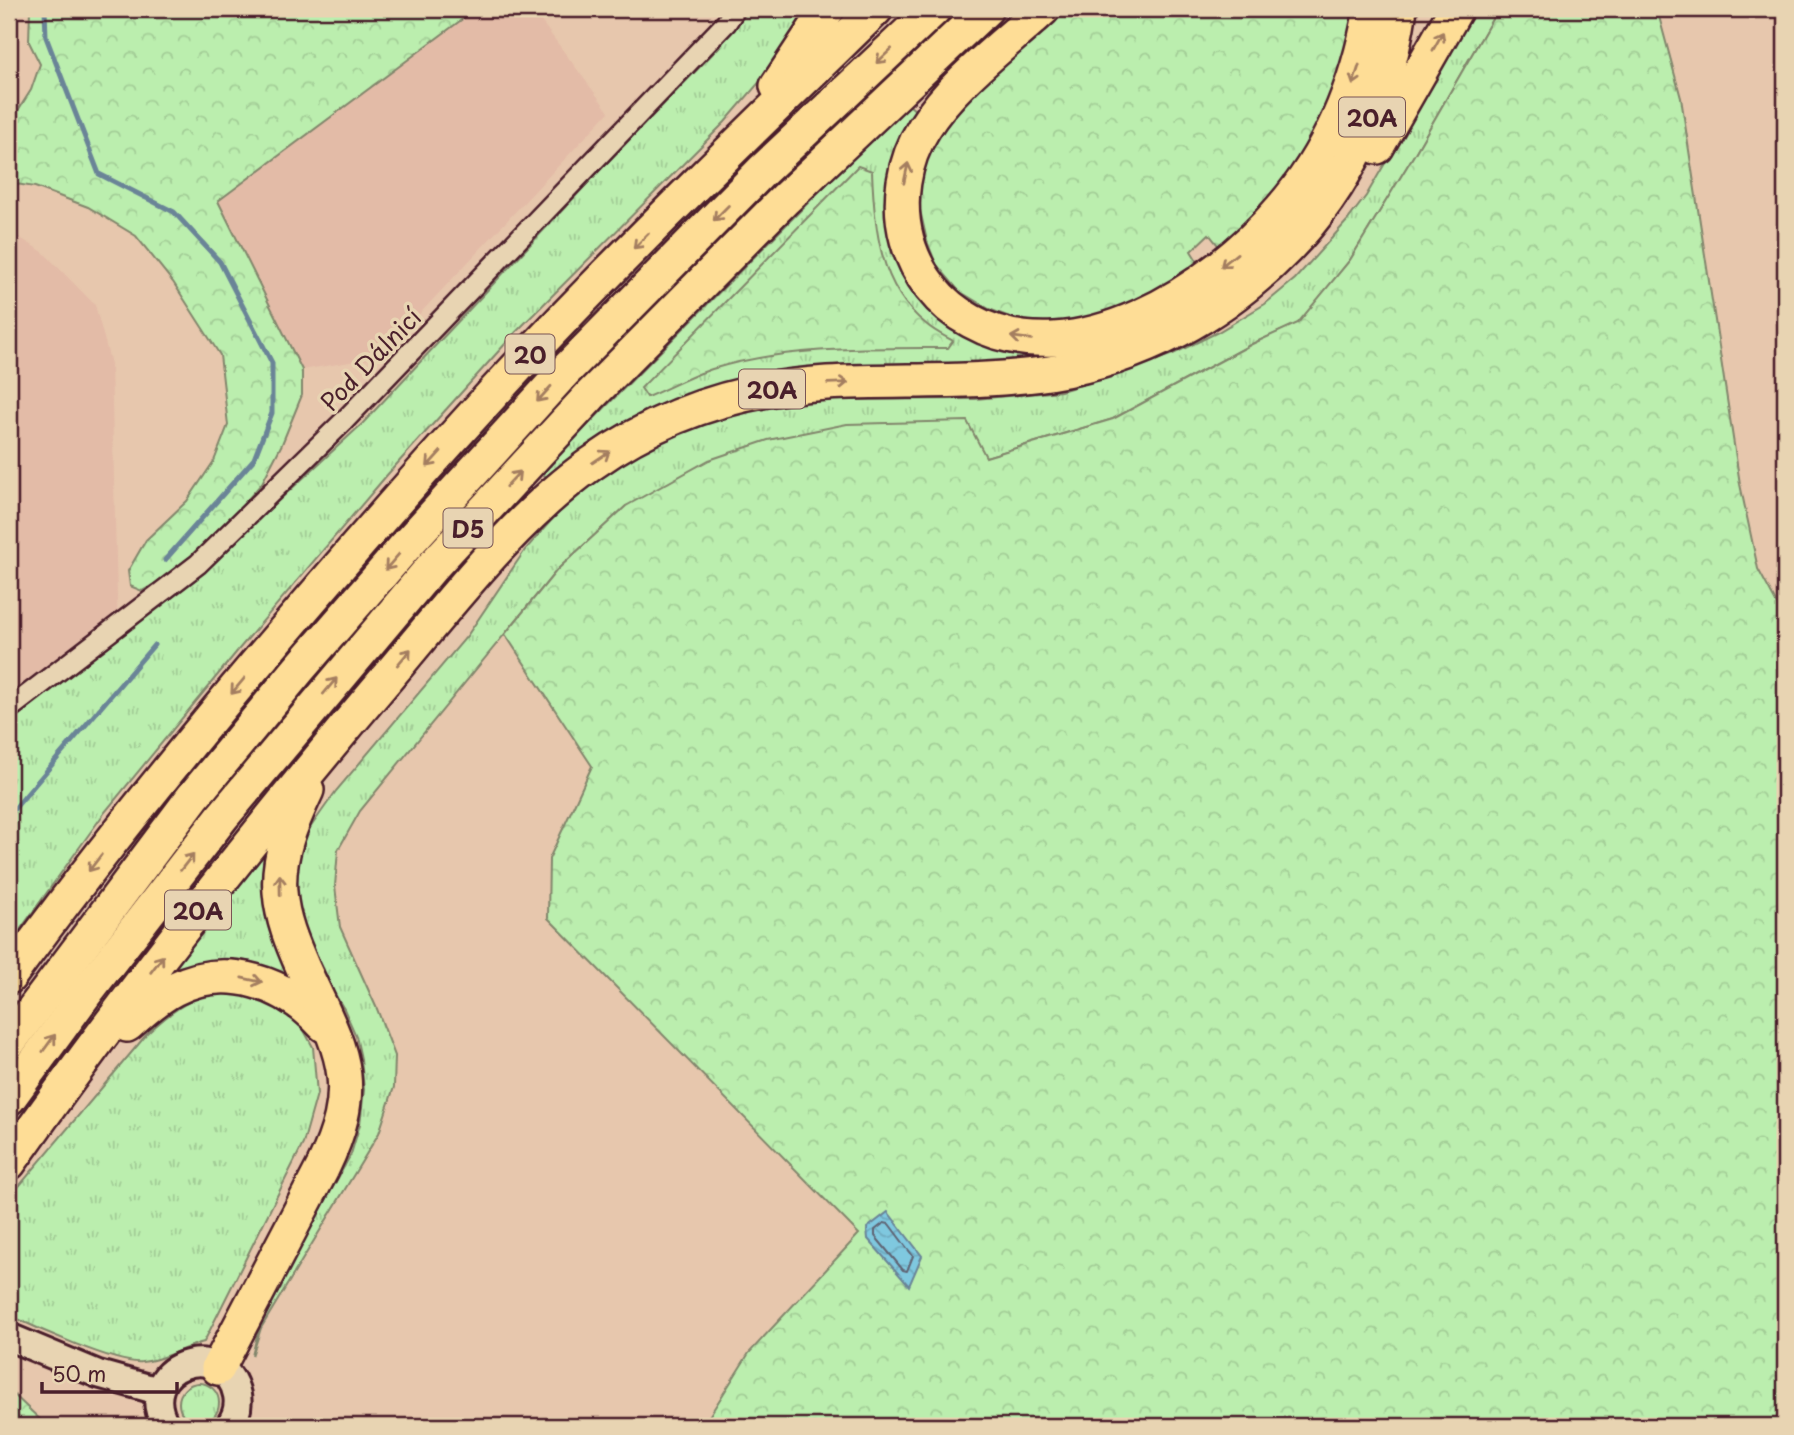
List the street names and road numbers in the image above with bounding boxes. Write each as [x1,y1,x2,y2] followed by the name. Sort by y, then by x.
[1339,98,1405,136] road number: 20A
[311,299,429,419] street label: Pod Dálnicí
[505,334,554,374] road number: 20
[739,370,805,408] road number: 20A
[444,508,492,548] road number: D5
[165,890,231,930] road number: 20A

